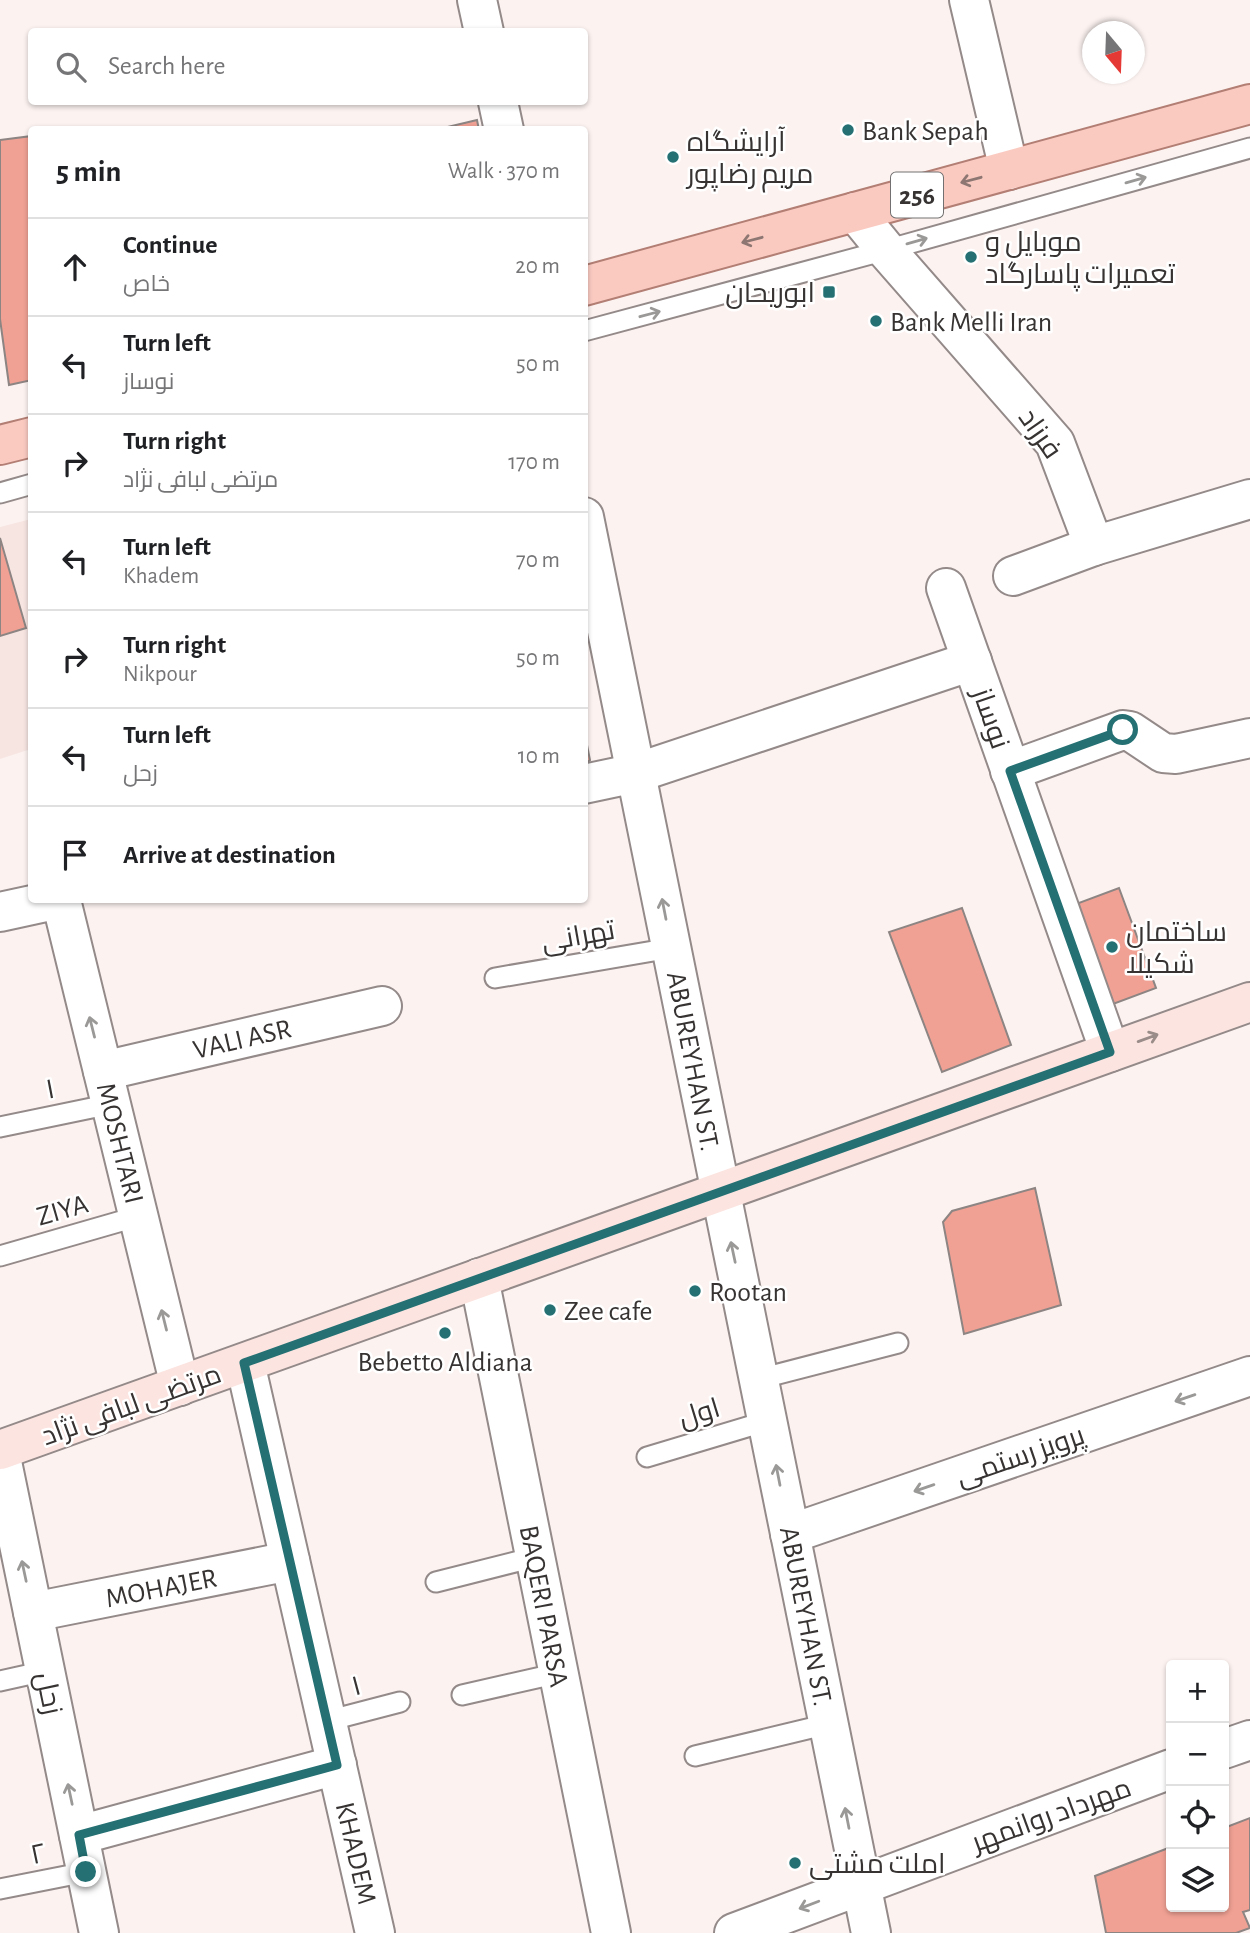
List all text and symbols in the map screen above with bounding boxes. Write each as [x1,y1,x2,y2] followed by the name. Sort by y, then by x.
[1082,21,1145,84] north arrow
[28,28,588,105] search box
[52,48,90,86] icon: search
[108,53,226,79] text: Search here
[862,118,989,146] place label: Bank Sepah
[840,122,856,138] marker: Bank Sepah
[685,126,814,193] place label: آرایشگاه مریم رضاپور
[665,149,681,165] marker: آرایشگاه مریم رضاپور
[56,157,121,187] text: 5 min
[448,160,560,183] text: Walk · 370 m
[891,172,943,218] road number: 256
[1125,173,1147,186] one-way arrow
[961,175,983,188] one-way arrow
[985,229,1176,292] place label: موبایل و تعمیرات پاسارگاد
[123,232,218,258] text: Continue
[906,234,928,247] one-way arrow
[741,235,763,248] one-way arrow
[56,248,94,286] icon: ahead
[963,249,979,265] marker: موبایل و تعمیرات پاسارگاد
[515,255,560,278] text: 20 m
[123,273,170,296] text: خاص
[725,280,815,309] place label: ابوریحان
[821,284,837,300] marker: ابوریحان
[639,306,661,319] one-way arrow
[890,309,1052,337] place label: Bank Melli Iran
[868,313,884,329] marker: Bank Melli Iran
[123,330,211,356] text: Turn left
[56,346,94,384] icon: left
[516,353,560,376] text: 50 m
[123,371,174,394] text: نوساز
[1012,404,1066,464] street label: فرزاد
[123,428,226,454] text: Turn right
[56,444,94,482] icon: right
[508,451,560,474] text: 170 m
[123,469,278,492] text: مرتضی لبافی نژاد
[123,534,211,560] text: Turn left
[56,542,94,580] icon: left
[516,549,560,572] text: 70 m
[123,565,199,588] text: Khadem
[123,632,226,658] text: Turn right
[56,640,94,678] icon: right
[516,647,560,670] text: 50 m
[123,663,197,686] text: Nikpour
[966,683,1014,753] street label: نوساز
[1107,714,1138,745] route start
[123,722,211,748] text: Turn left
[56,738,94,776] icon: left
[518,745,560,768] text: 10 m
[123,763,158,786] text: زحل
[56,836,94,874] icon: arrive
[123,842,336,868] text: Arrive at destination
[656,898,670,921] one-way arrow
[539,917,618,958] street label: تهرانی
[1126,919,1227,979] place label: ساختمان شکیلا
[1104,939,1120,955] marker: ساختمان شکیلا
[661,969,723,1153] street label: ABUREYHAN ST.
[191,1015,294,1065] street label: VALI ASR
[85,1016,99,1039] one-way arrow
[1137,1031,1159,1044] one-way arrow
[43,1075,57,1105] street label: ۱
[91,1080,148,1207] street label: MOSHTARI
[34,1190,91,1232] street label: ZIYA
[725,1241,739,1264] one-way arrow
[709,1279,787,1307] place label: Rootan
[687,1283,703,1299] marker: Rootan
[564,1298,653,1326] place label: Zee cafe
[542,1302,558,1318] marker: Zee cafe
[157,1309,170,1331] one-way arrow
[437,1325,453,1341] marker: Bebetto Aldiana
[357,1349,533,1377] place label: Bebetto Aldiana
[38,1359,226,1452] street label: مرتضی لبافی نژاد
[1175,1393,1197,1405] one-way arrow
[676,1394,724,1434] street label: اول
[953,1422,1090,1495] street label: پرویز رستمی
[771,1464,784,1487] one-way arrow
[913,1482,935,1495] one-way arrow
[514,1523,572,1690] street label: BAQERI PARSA
[774,1524,836,1708] street label: ABUREYHAN ST.
[17,1560,31,1583] one-way arrow
[103,1564,219,1613] street label: MOHAJER
[1166,1660,1229,1912] map controls
[1166,1660,1229,1723] button: +
[29,1670,66,1717] street label: زحل
[349,1672,364,1702] street label: ۱
[1166,1723,1229,1786] button: −
[966,1774,1135,1859] street label: مهرداد روانمهر
[63,1783,77,1806] one-way arrow
[1166,1786,1229,1849] button: locate
[330,1799,380,1907] street label: KHADEM
[840,1807,854,1830] one-way arrow
[28,1840,49,1870] street label: ۲
[1166,1849,1229,1912] button: layers
[809,1850,946,1880] place label: املت مشتی
[787,1855,803,1871] marker: املت مشتی
[70,1856,101,1887] route end
[799,1899,821,1912] one-way arrow

